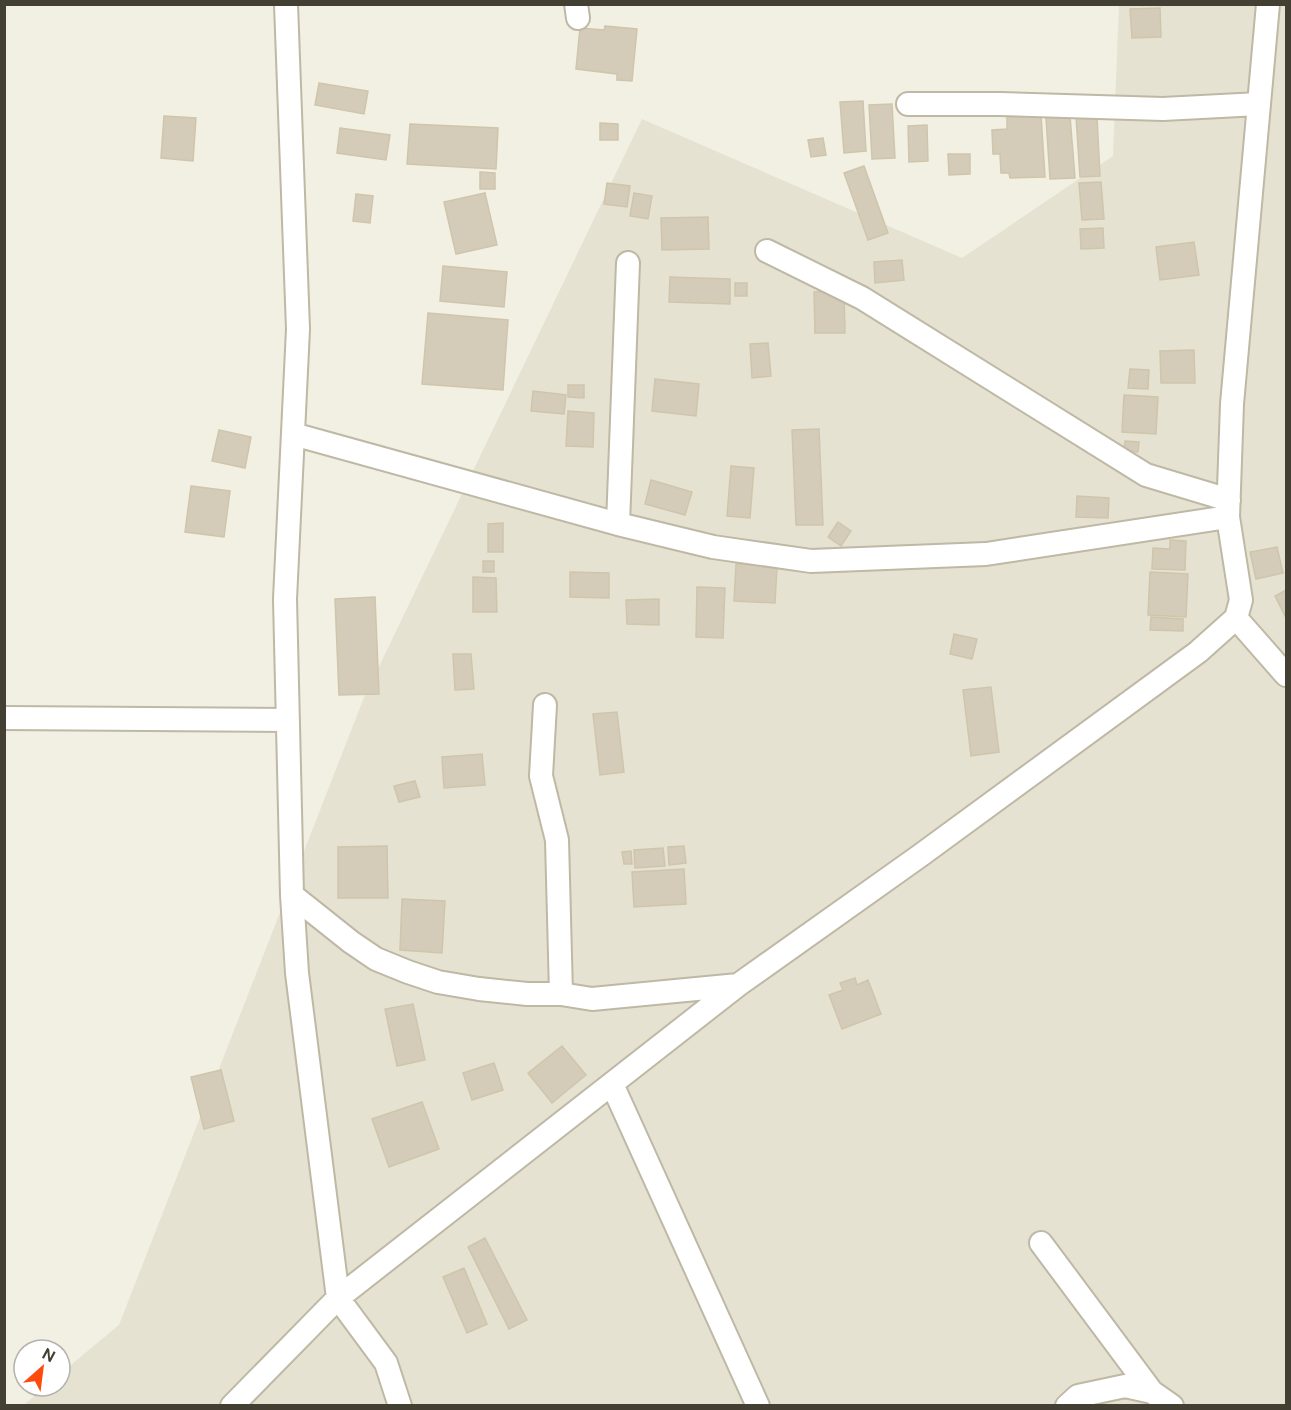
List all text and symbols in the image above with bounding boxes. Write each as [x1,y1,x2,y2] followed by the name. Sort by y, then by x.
[12,1338,72,1398] north arrow
[39,1343,59,1367] text: N

